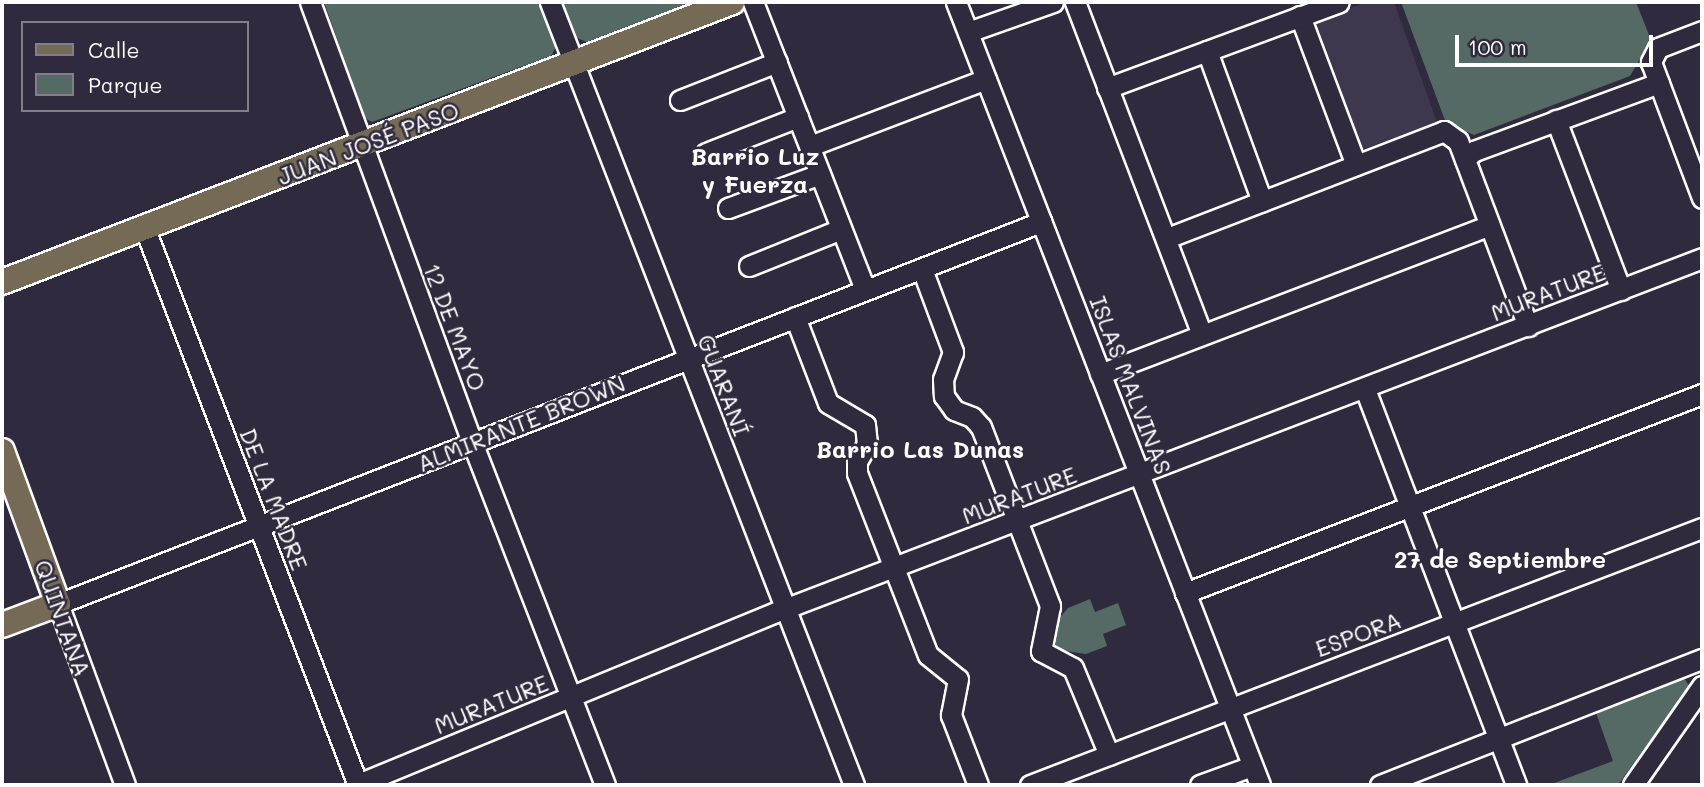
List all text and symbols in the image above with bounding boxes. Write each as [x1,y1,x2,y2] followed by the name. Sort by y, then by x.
[21,21,248,112] legend
[1459,21,1657,65] scale bar
[1468,33,1527,60] text: 100 m
[88,36,140,63] text: Calle
[88,71,162,98] text: Parque
[274,96,462,190] street label: JUAN JOSÉ PASO
[691,142,819,198] district label: Barrio Luz y Fuerza
[1487,258,1609,326] street label: MURATURE
[418,259,492,395] street label: 12 DE MAYO
[1084,292,1178,478] street label: ISLAS MALVINAS
[692,331,756,439] street label: GUARANÍ
[413,369,629,477] street label: ALMIRANTE BROWN
[234,424,314,574] street label: DE LA MADRE
[816,435,1024,463] district label: Barrio Las Dunas
[958,461,1080,529] street label: MURATURE
[1394,545,1606,573] district label: 27 de Septiembre
[29,556,97,680] street label: QUINTANA
[1311,606,1405,662] street label: ESPORA
[430,669,552,739] street label: MURATURE

